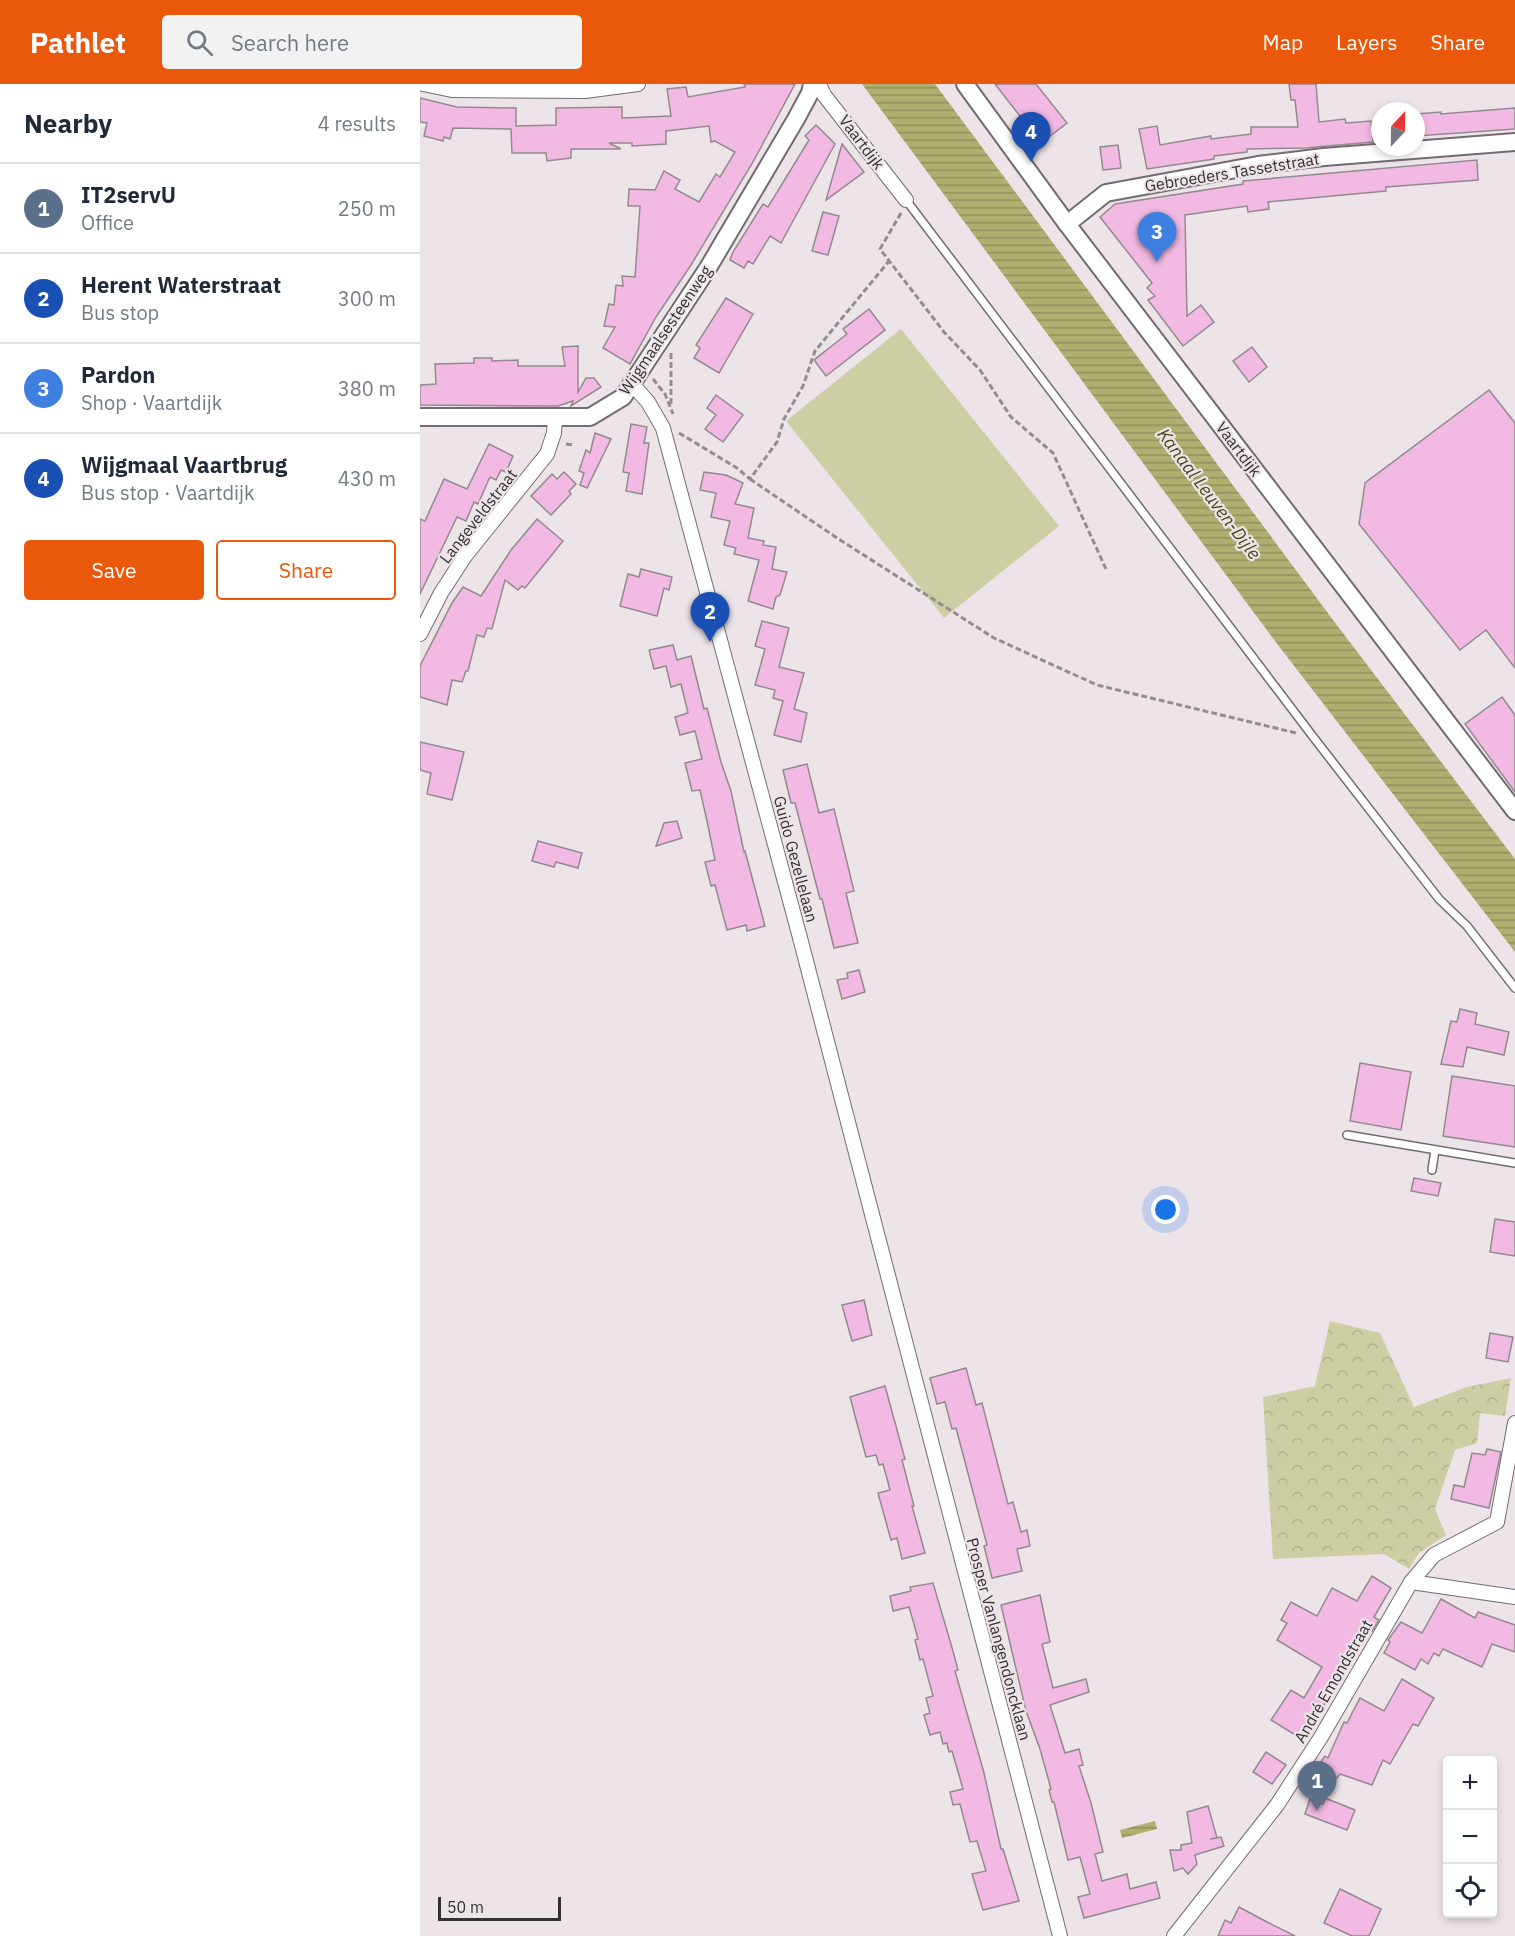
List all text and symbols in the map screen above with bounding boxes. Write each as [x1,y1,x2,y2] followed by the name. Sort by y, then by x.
[162,15,582,69] search box
[30,24,126,61] text: Pathlet
[183,26,216,59] icon: search
[231,28,349,57] text: Search here
[1263,28,1303,56] text: Map
[1336,28,1398,56] text: Layers
[1431,28,1485,56] text: Share
[1371,102,1425,156] north arrow
[24,106,112,140] text: Nearby
[318,110,396,137] text: 4 results
[835,111,889,174] street label: Vaartdijk
[1012,112,1050,162] pin: 4
[1143,148,1321,196] street label: Gebroeders Tassetstraat
[81,180,176,209] text: IT2servU
[38,195,50,222] text: 1
[338,195,396,222] text: 250 m
[81,209,134,236] text: Office
[1138,212,1176,262] pin: 3
[614,261,716,399] street label: Wijgmaalsesteenweg
[81,270,281,299] text: Herent Waterstraat
[38,285,50,312] text: 2
[338,285,396,312] text: 300 m
[81,299,159,326] text: Bus stop
[81,360,155,389] text: Pardon
[38,375,50,402] text: 3
[338,375,396,402] text: 380 m
[81,389,222,416] text: Shop · Vaartdijk
[1212,418,1266,481] street label: Vaartdijk
[1153,424,1266,564] water label: Kanaal Leuven-Dijle
[81,450,287,479] text: Wijgmaal Vaartbrug
[38,465,50,492] text: 4
[338,465,396,492] text: 430 m
[435,465,521,567] street label: Langeveldstraat
[81,479,255,506] text: Bus stop · Vaartdijk
[24,540,204,600] button: Save
[216,540,396,600] button: Share
[690,592,730,642] pin: 2
[770,794,822,924] street label: Guido Gezellelaan
[1151,1195,1180,1224] your location
[962,1535,1036,1743] street label: Prosper Vanlangendoncklaan
[1289,1616,1377,1746] street label: André Emondstraat
[1443,1756,1497,1918] map controls
[1443,1756,1497,1810] button: +
[1298,1762,1336,1811] pin: 1
[1443,1810,1497,1864] button: −
[1443,1864,1497,1918] button: locate
[438,1894,561,1922] scale bar
[447,1897,484,1917] text: 50 m

